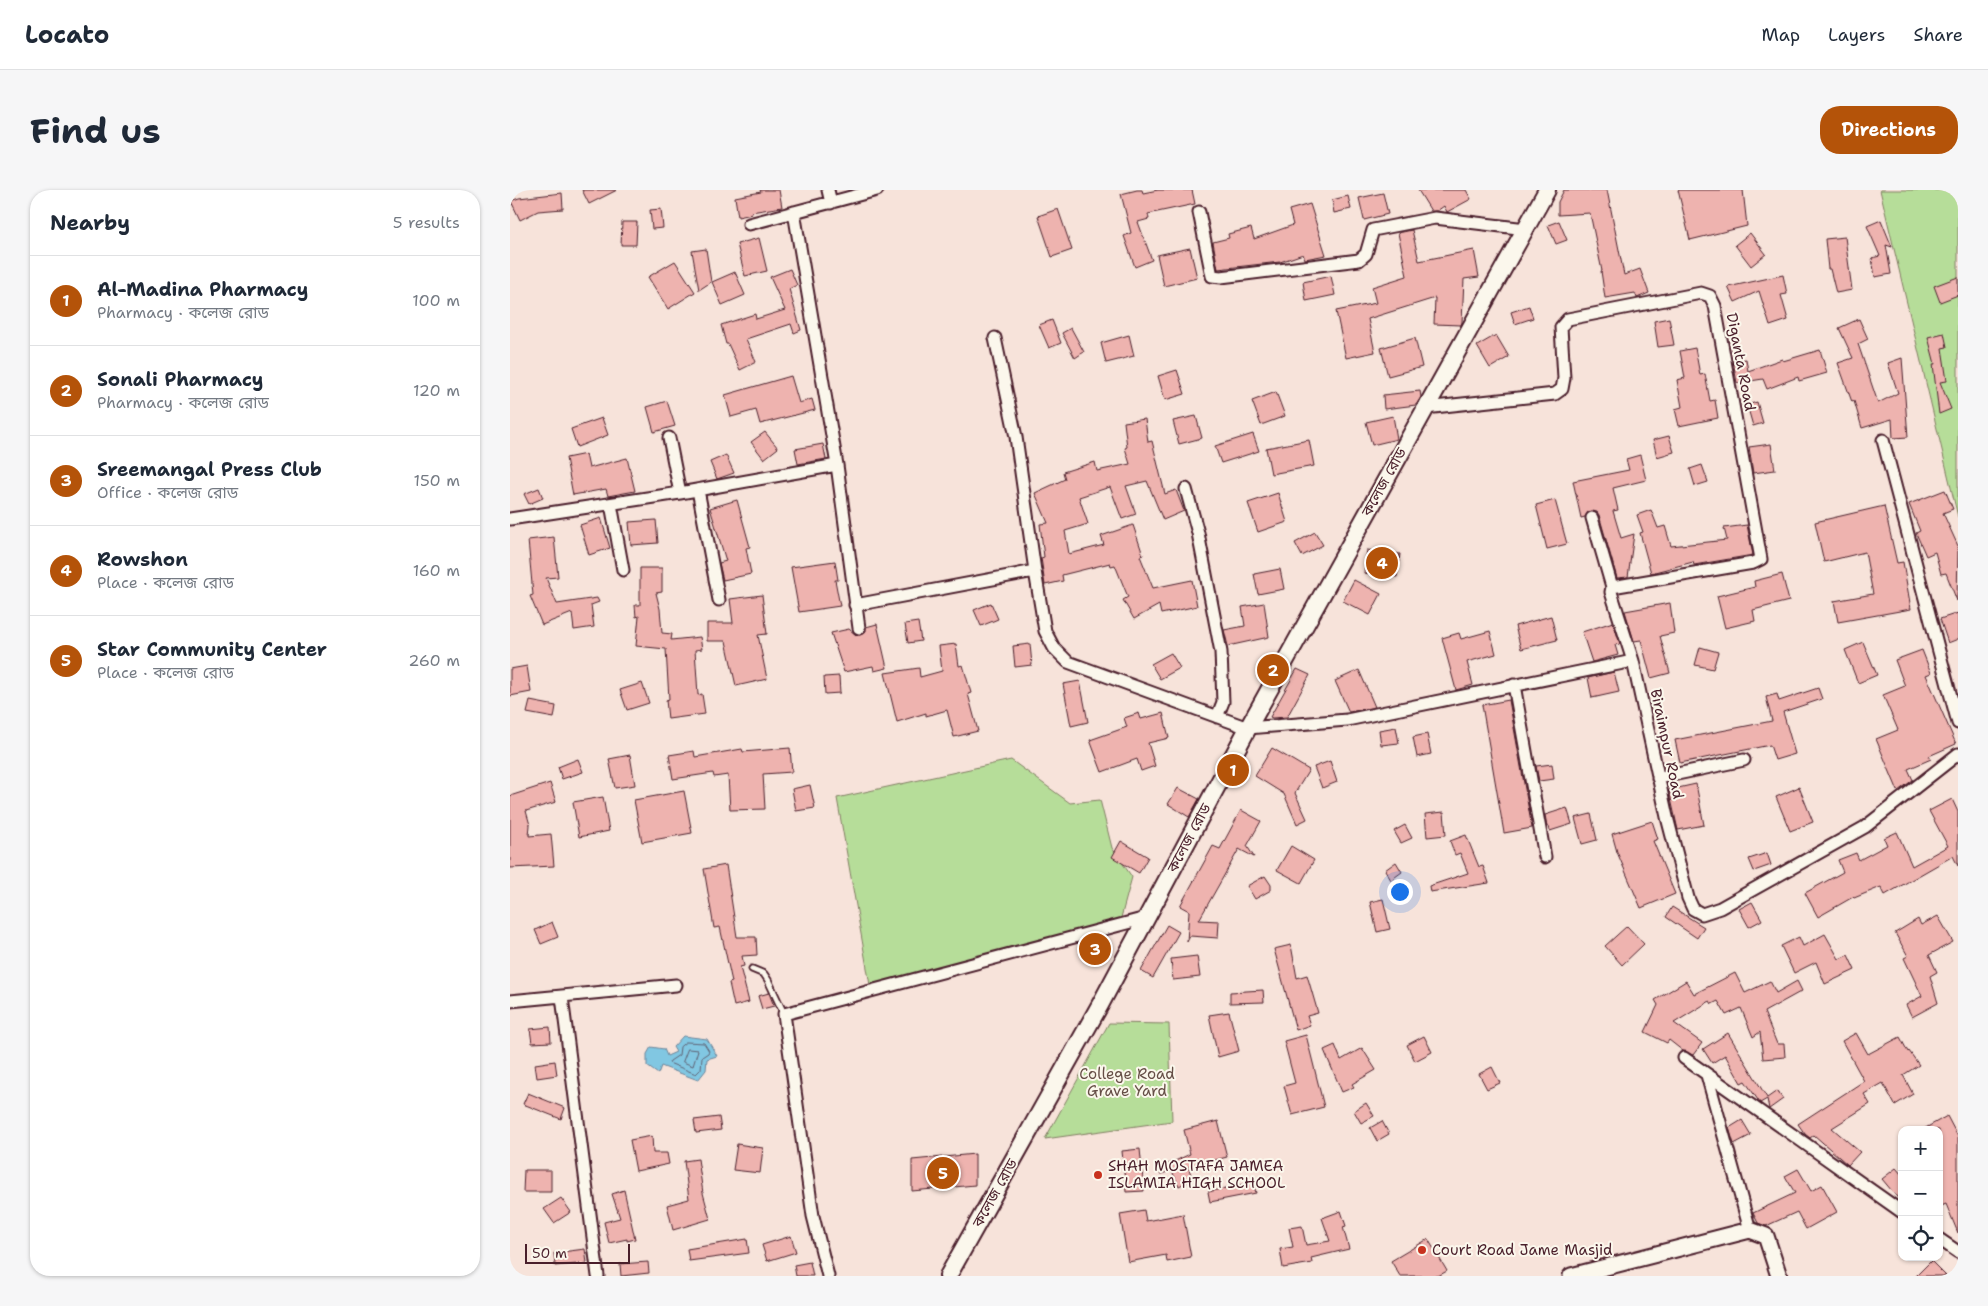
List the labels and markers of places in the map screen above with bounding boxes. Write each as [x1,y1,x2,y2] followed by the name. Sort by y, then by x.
[1366,544,1398,582] pin: 4
[1257,651,1289,689] pin: 2
[1217,751,1249,789] pin: 1
[1079,930,1111,968] pin: 3
[927,1154,959,1192] pin: 5
[1108,1156,1285,1193] place label: SHAH MOSTAFA JAMEA ISLAMIA HIGH SCHOOL
[1092,1169,1104,1181] marker: SHAH MOSTAFA JAMEA ISLAMIA HIGH SCHOOL
[1432,1240,1613,1260] place label: Court Road Jame Masjid
[1416,1244,1428,1256] marker: Court Road Jame Masjid

